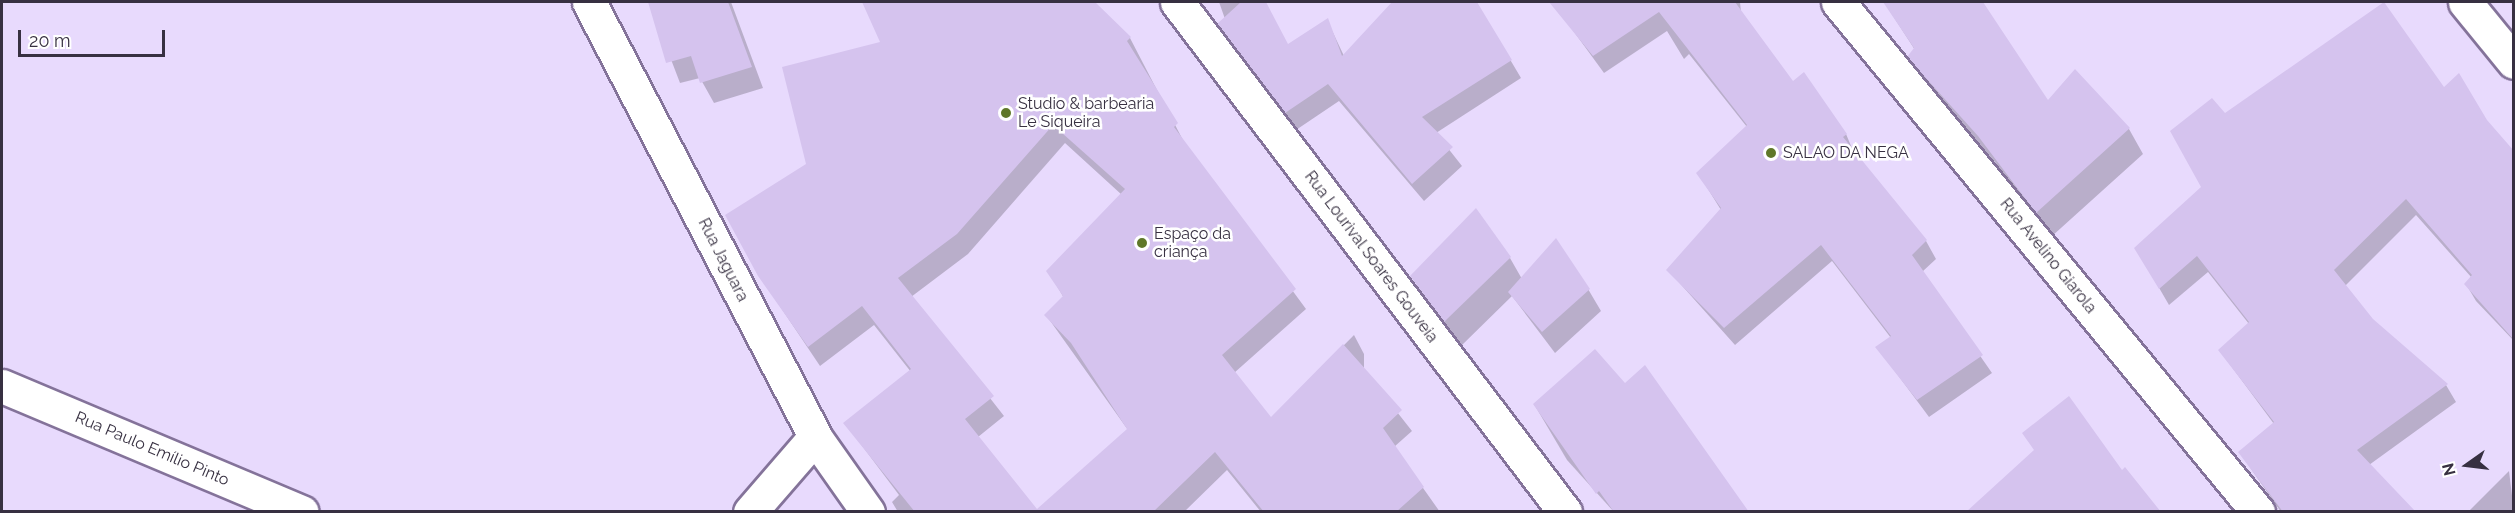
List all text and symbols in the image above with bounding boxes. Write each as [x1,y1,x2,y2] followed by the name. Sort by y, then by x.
[21,18,168,56] scale bar
[29,30,71,51] text: 20 m
[1018,94,1154,132] place label: Studio & barbearia Le Siqueira
[999,106,1013,120] marker: Studio & barbearia Le Siqueira
[1783,143,1909,163] place label: SALAO DA NEGA
[1764,146,1778,160] marker: SALAO DA NEGA
[1300,167,1442,347] street label: Rua Lourival Soares Gouveia
[1996,194,2100,318] street label: Rua Avelino Giarola
[694,215,752,305] street label: Rua Jaguara
[1154,224,1231,262] place label: Espaço da criança
[1135,236,1149,250] marker: Espaço da criança
[72,408,232,490] street label: Rua Paulo Emílio Pinto
[2437,435,2497,495] north arrow
[2438,461,2460,478] text: N

